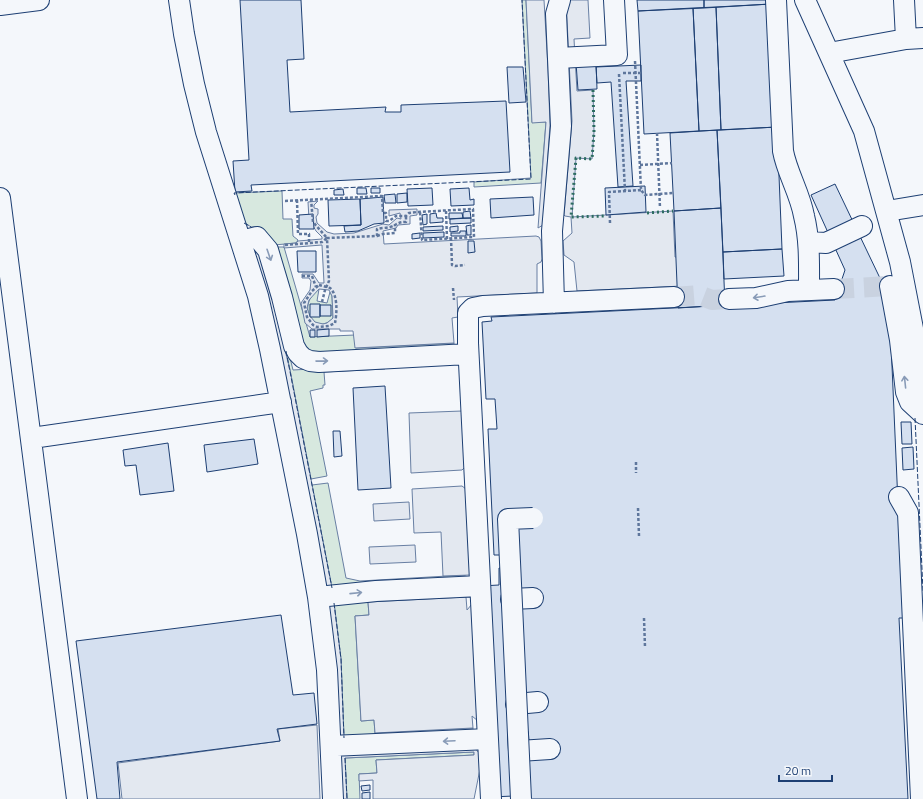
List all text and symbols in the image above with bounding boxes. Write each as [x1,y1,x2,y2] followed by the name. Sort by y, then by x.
[266,248,273,261] one-way arrow
[753,293,766,301] one-way arrow
[315,357,328,365] one-way arrow
[901,376,909,389] one-way arrow
[350,589,363,597] one-way arrow
[443,737,456,744] one-way arrow
[779,757,832,783] scale bar
[785,761,811,780] text: 20 m

